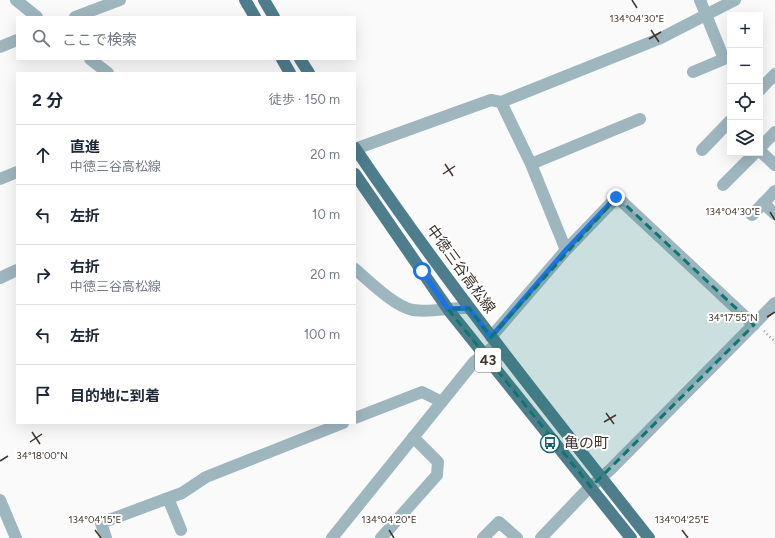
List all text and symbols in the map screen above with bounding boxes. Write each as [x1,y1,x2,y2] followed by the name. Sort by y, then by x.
[609,12,665,25] text: 134°04'30"E
[727,12,763,156] map controls
[727,12,763,48] button: +
[16,16,356,60] search box
[30,27,52,49] icon: search
[62,31,137,49] text: ここで検索
[727,48,763,84] button: −
[727,84,763,120] button: locate
[32,90,63,110] text: 2 分
[269,92,340,107] text: 徒歩 · 150 m
[727,120,763,156] button: layers
[70,138,100,156] text: 直進
[32,144,54,166] icon: ahead
[310,147,340,162] text: 20 m
[70,159,161,174] text: 中徳三谷高松線
[607,188,625,206] route end
[32,204,54,226] icon: left
[705,205,761,218] text: 134°04'30"E
[70,207,100,225] text: 左折
[312,207,340,222] text: 10 m
[423,221,499,317] street label: 中徳三谷高松線
[70,258,100,276] text: 右折
[413,262,431,280] route start
[32,264,54,286] icon: right
[310,267,340,282] text: 20 m
[70,279,161,294] text: 中徳三谷高松線
[708,311,758,324] text: 34°17'55"N
[32,324,54,346] icon: left
[70,327,100,345] text: 左折
[304,327,340,342] text: 100 m
[475,348,501,372] road number: 43
[32,384,54,406] icon: arrive
[70,387,160,405] text: 目的地に到着
[539,432,561,454] bus stop icon: 亀の町
[564,434,609,452] place label: 亀の町
[16,449,68,462] text: 34°18'00"N
[68,513,122,526] text: 134°04'15"E
[361,513,417,526] text: 134°04'20"E
[655,513,709,526] text: 134°04'25"E

